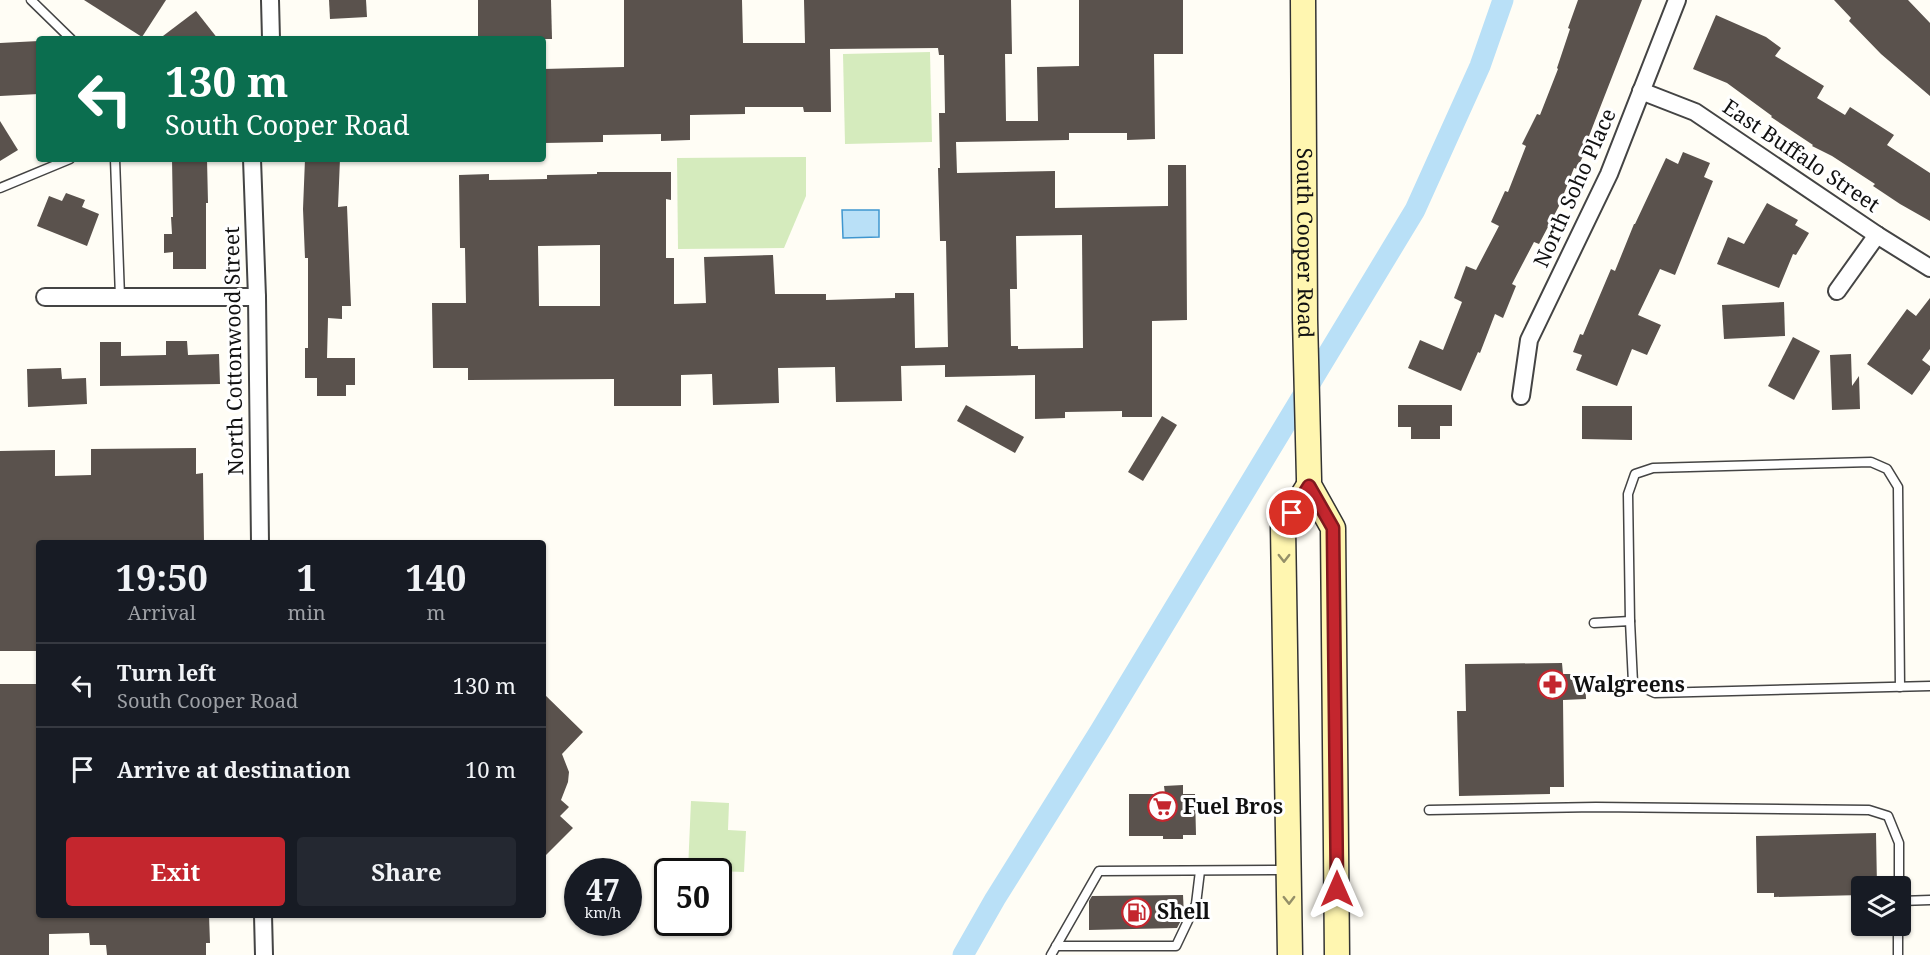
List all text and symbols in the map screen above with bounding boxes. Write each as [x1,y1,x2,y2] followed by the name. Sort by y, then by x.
[165,52,289,109] text: 130 m
[66,60,144,138] icon: left
[1718,92,1886,218] street label: East Buffalo Street
[1526,104,1622,272] street label: North Soho Place
[165,106,410,143] text: South Cooper Road
[1291,148,1320,339] street label: South Cooper Road
[217,226,249,476] street label: North Cottonwood Street
[1266,487,1317,538] pin
[1275,496,1308,529] icon: arrive
[116,553,208,602] text: 19:50
[296,553,317,602] text: 1
[405,553,466,602] text: 140
[1278,553,1290,562] one-way arrow
[128,599,196,626] text: Arrival
[288,599,326,626] text: min
[426,599,445,626] text: m
[117,657,216,687] text: Turn left
[66,669,99,702] icon: left
[1536,669,1568,701] pharmacy icon: Walgreens
[453,670,516,700] text: 130 m
[1573,670,1685,698] place label: Walgreens
[117,687,298,714] text: South Cooper Road
[66,753,99,786] icon: arrive
[117,754,351,784] text: Arrive at destination
[465,754,516,784] text: 10 m
[1146,791,1178,823] supermarket icon: Fuel Bros
[1183,792,1283,820] place label: Fuel Bros
[66,837,285,906] button: Exit
[297,837,516,906] button: Share
[1305,857,1369,921] position arrow
[654,858,732,936] speed limit sign: 50
[586,869,620,910] text: 47
[1851,876,1911,936] map controls
[1851,876,1911,936] button: layers
[1282,895,1295,904] one-way arrow
[1120,896,1152,928] fuel station icon: Shell
[1157,897,1211,925] place label: Shell
[585,902,621,922] text: km/h

